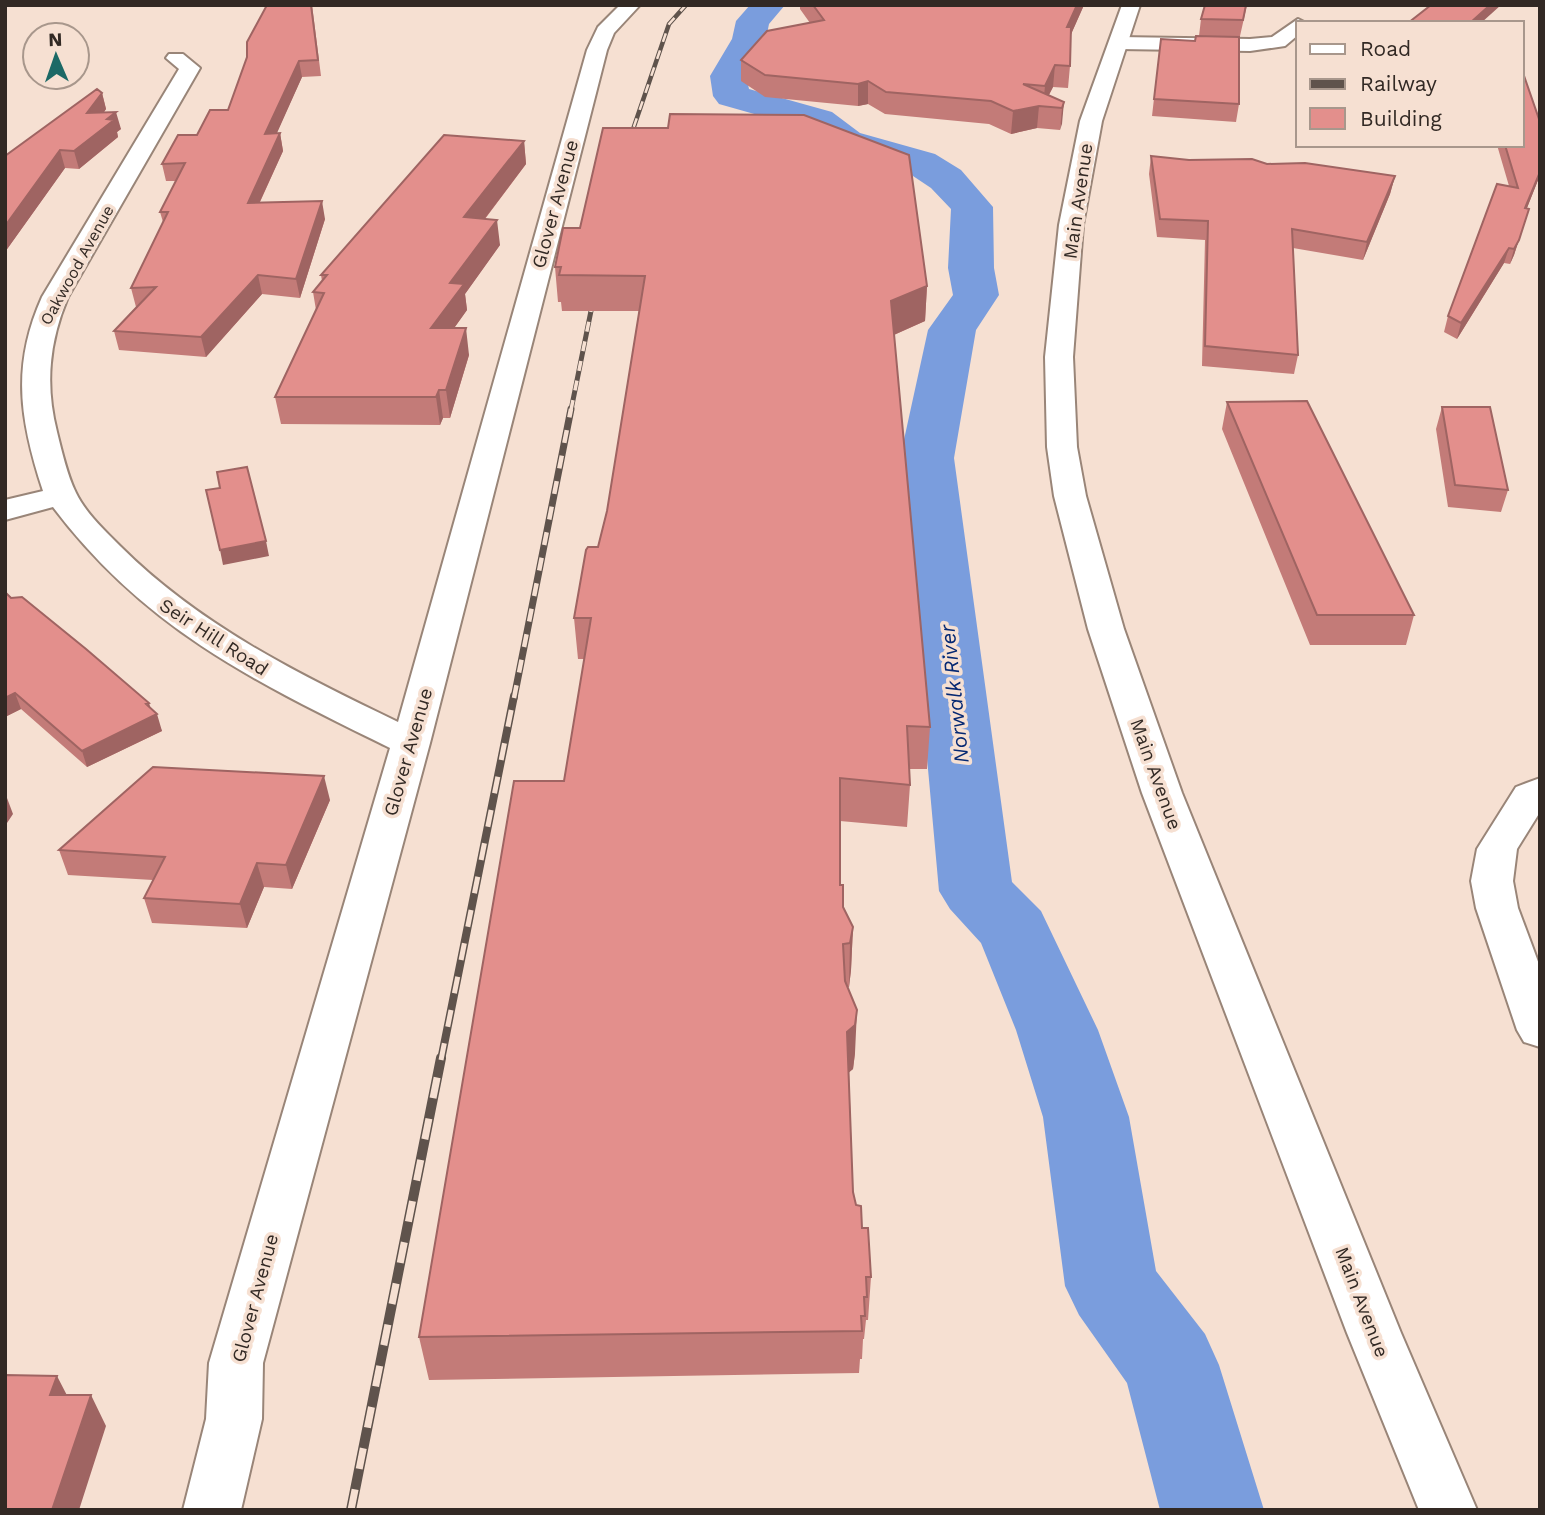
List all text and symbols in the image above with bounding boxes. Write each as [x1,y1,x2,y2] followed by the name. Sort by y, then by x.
[21,21,91,91] north arrow
[1296,21,1524,147] legend
[48,28,63,51] text: N
[1360,36,1411,61] text: Road
[1360,71,1437,96] text: Railway
[1360,106,1442,131] text: Building
[527,137,583,271] street label: Glover Avenue
[1058,142,1098,260] street label: Main Avenue
[36,202,118,328] street label: Oakwood Avenue
[155,593,273,681] street label: Seir Hill Road
[934,623,974,765] water label: Norwalk River
[379,685,437,819] street label: Glover Avenue
[1125,715,1187,833] street label: Main Avenue
[227,1231,283,1365] street label: Glover Avenue
[1330,1243,1394,1361] street label: Main Avenue

